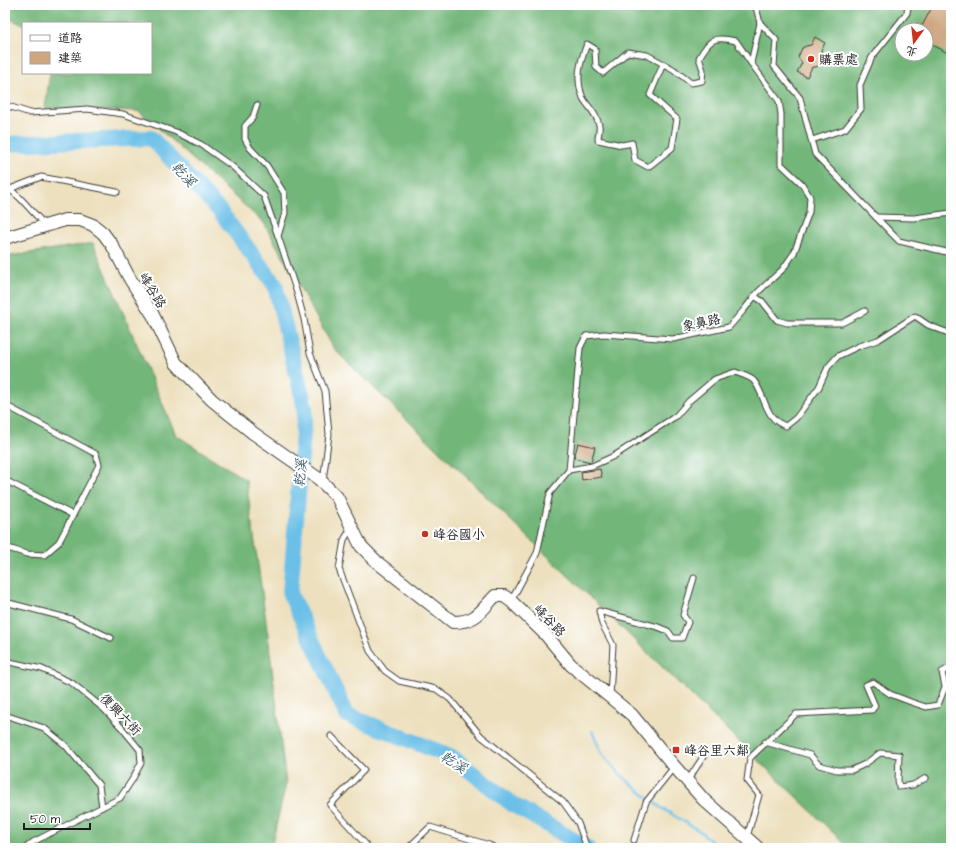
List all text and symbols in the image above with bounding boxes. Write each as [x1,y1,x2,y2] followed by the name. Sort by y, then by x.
[22,22,152,74] legend
[894,22,934,62] north arrow
[58,30,82,47] text: 道路
[904,43,919,60] text: 北
[58,50,82,67] text: 建築
[819,51,858,69] place label: 購票處
[806,54,816,64] marker: 購票處
[166,158,201,192] water label: 乾溪
[134,269,170,312] street label: 峰谷路
[680,310,722,336] street label: 象鼻路
[290,457,312,488] water label: 乾溪
[433,526,485,544] place label: 峰谷國小
[420,529,430,539] marker: 峰谷國小
[529,600,569,641] street label: 峰谷路
[96,690,145,740] street label: 復興六街
[684,742,749,760] place label: 峰谷里六鄰
[671,745,681,755] marker: 峰谷里六鄰
[436,747,471,779] water label: 乾溪
[24,805,90,831] scale bar
[30,811,61,828] text: 50 m

